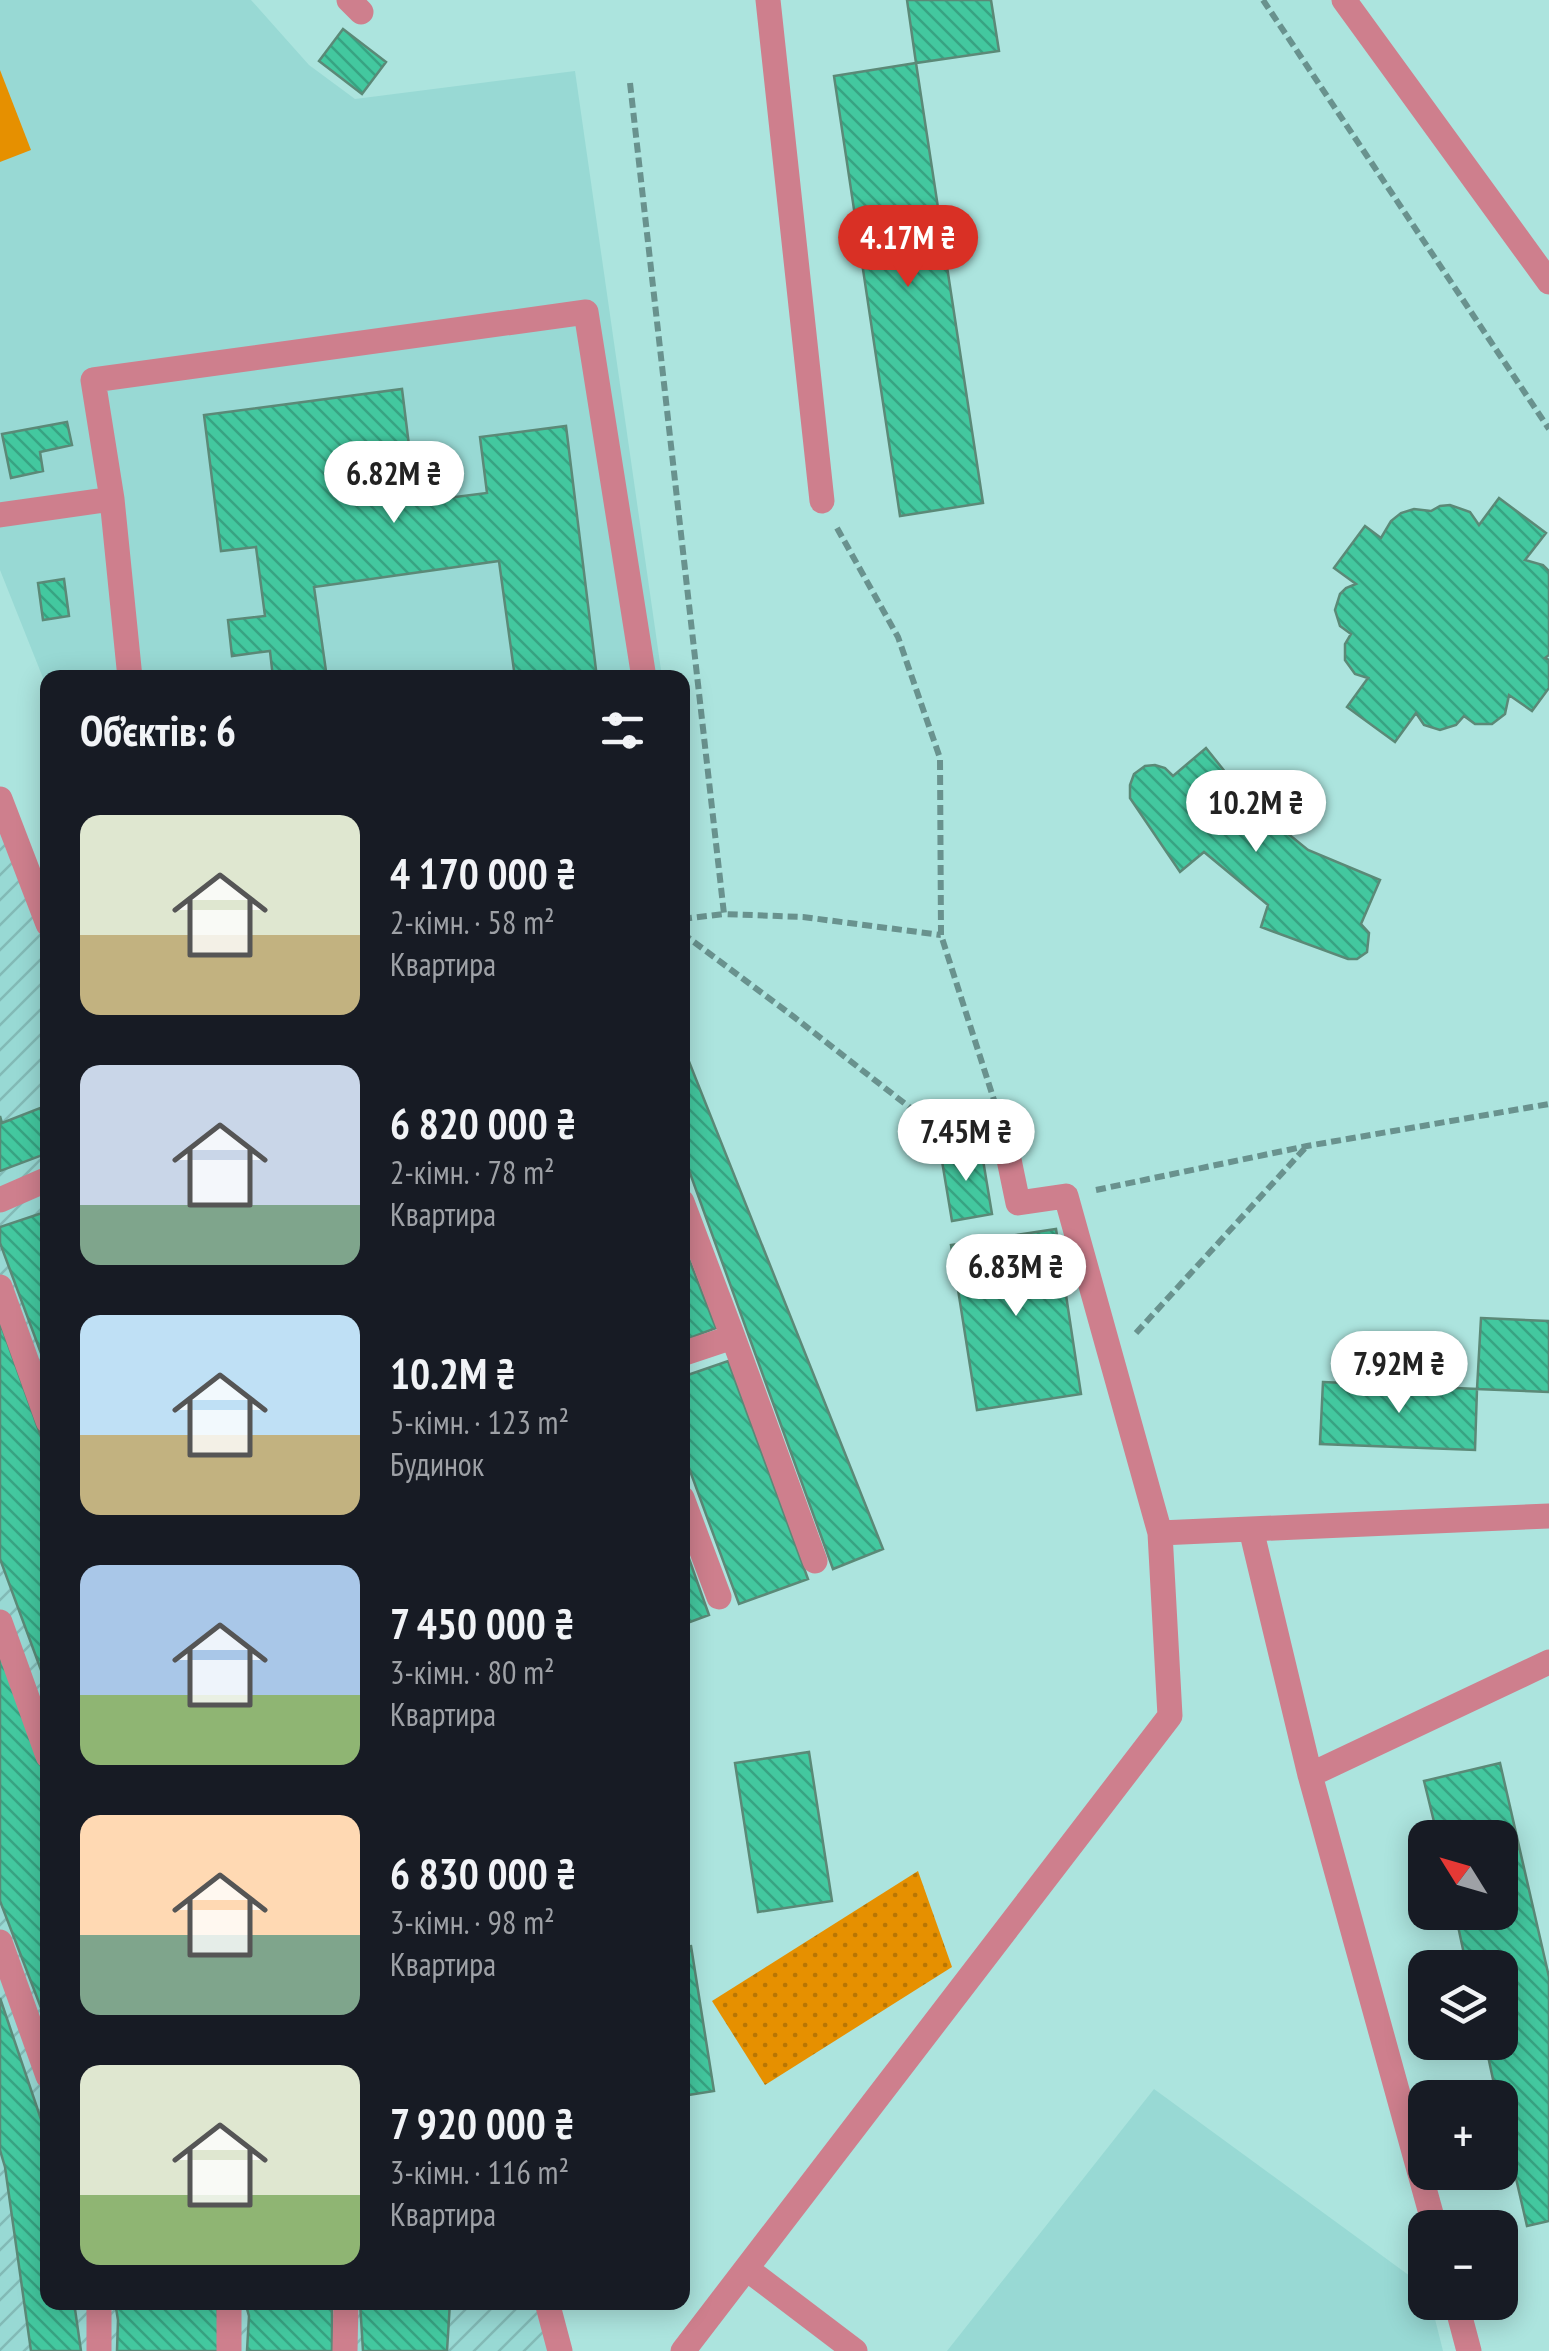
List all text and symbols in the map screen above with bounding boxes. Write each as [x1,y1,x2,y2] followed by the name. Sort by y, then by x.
[816,205,1000,290] pin: 4.17M ₴
[860,216,956,258] text: 4.17M ₴
[302,441,486,526] pin: 6.82M ₴
[346,452,442,494] text: 6.82M ₴
[80,703,236,758] text: Об’єктів: 6
[595,703,650,758] icon: filters
[1164,770,1348,855] pin: 10.2M ₴
[1208,781,1304,823] text: 10.2M ₴
[390,846,576,901] text: 4 170 000 ₴
[160,855,280,975] icon: home
[390,901,555,943] text: 2-кімн. · 58 m²
[390,943,496,985] text: Квартира
[390,1096,576,1151] text: 6 820 000 ₴
[874,1099,1058,1184] pin: 7.45M ₴
[160,1105,280,1225] icon: home
[920,1110,1012,1152] text: 7.45M ₴
[390,1151,555,1193] text: 2-кімн. · 78 m²
[390,1193,496,1235] text: Квартира
[924,1234,1108,1319] pin: 6.83M ₴
[968,1245,1064,1287] text: 6.83M ₴
[1307,1331,1491,1416] pin: 7.92M ₴
[1353,1342,1445,1384] text: 7.92M ₴
[390,1346,516,1401] text: 10.2M ₴
[160,1355,280,1475] icon: home
[390,1401,569,1443] text: 5-кімн. · 123 m²
[390,1443,484,1485] text: Будинок
[390,1596,575,1651] text: 7 450 000 ₴
[160,1605,280,1725] icon: home
[390,1651,555,1693] text: 3-кімн. · 80 m²
[390,1693,496,1735] text: Квартира
[1408,1820,1518,1930] north arrow
[1408,1820,1518,2320] map controls
[390,1846,576,1901] text: 6 830 000 ₴
[160,1855,280,1975] icon: home
[390,1901,555,1943] text: 3-кімн. · 98 m²
[390,1943,496,1985] text: Квартира
[1408,1950,1518,2060] button: layers
[1408,2080,1518,2190] button: +
[390,2096,575,2151] text: 7 920 000 ₴
[160,2105,280,2225] icon: home
[390,2151,569,2193] text: 3-кімн. · 116 m²
[390,2193,496,2235] text: Квартира
[1408,2210,1518,2320] button: −

